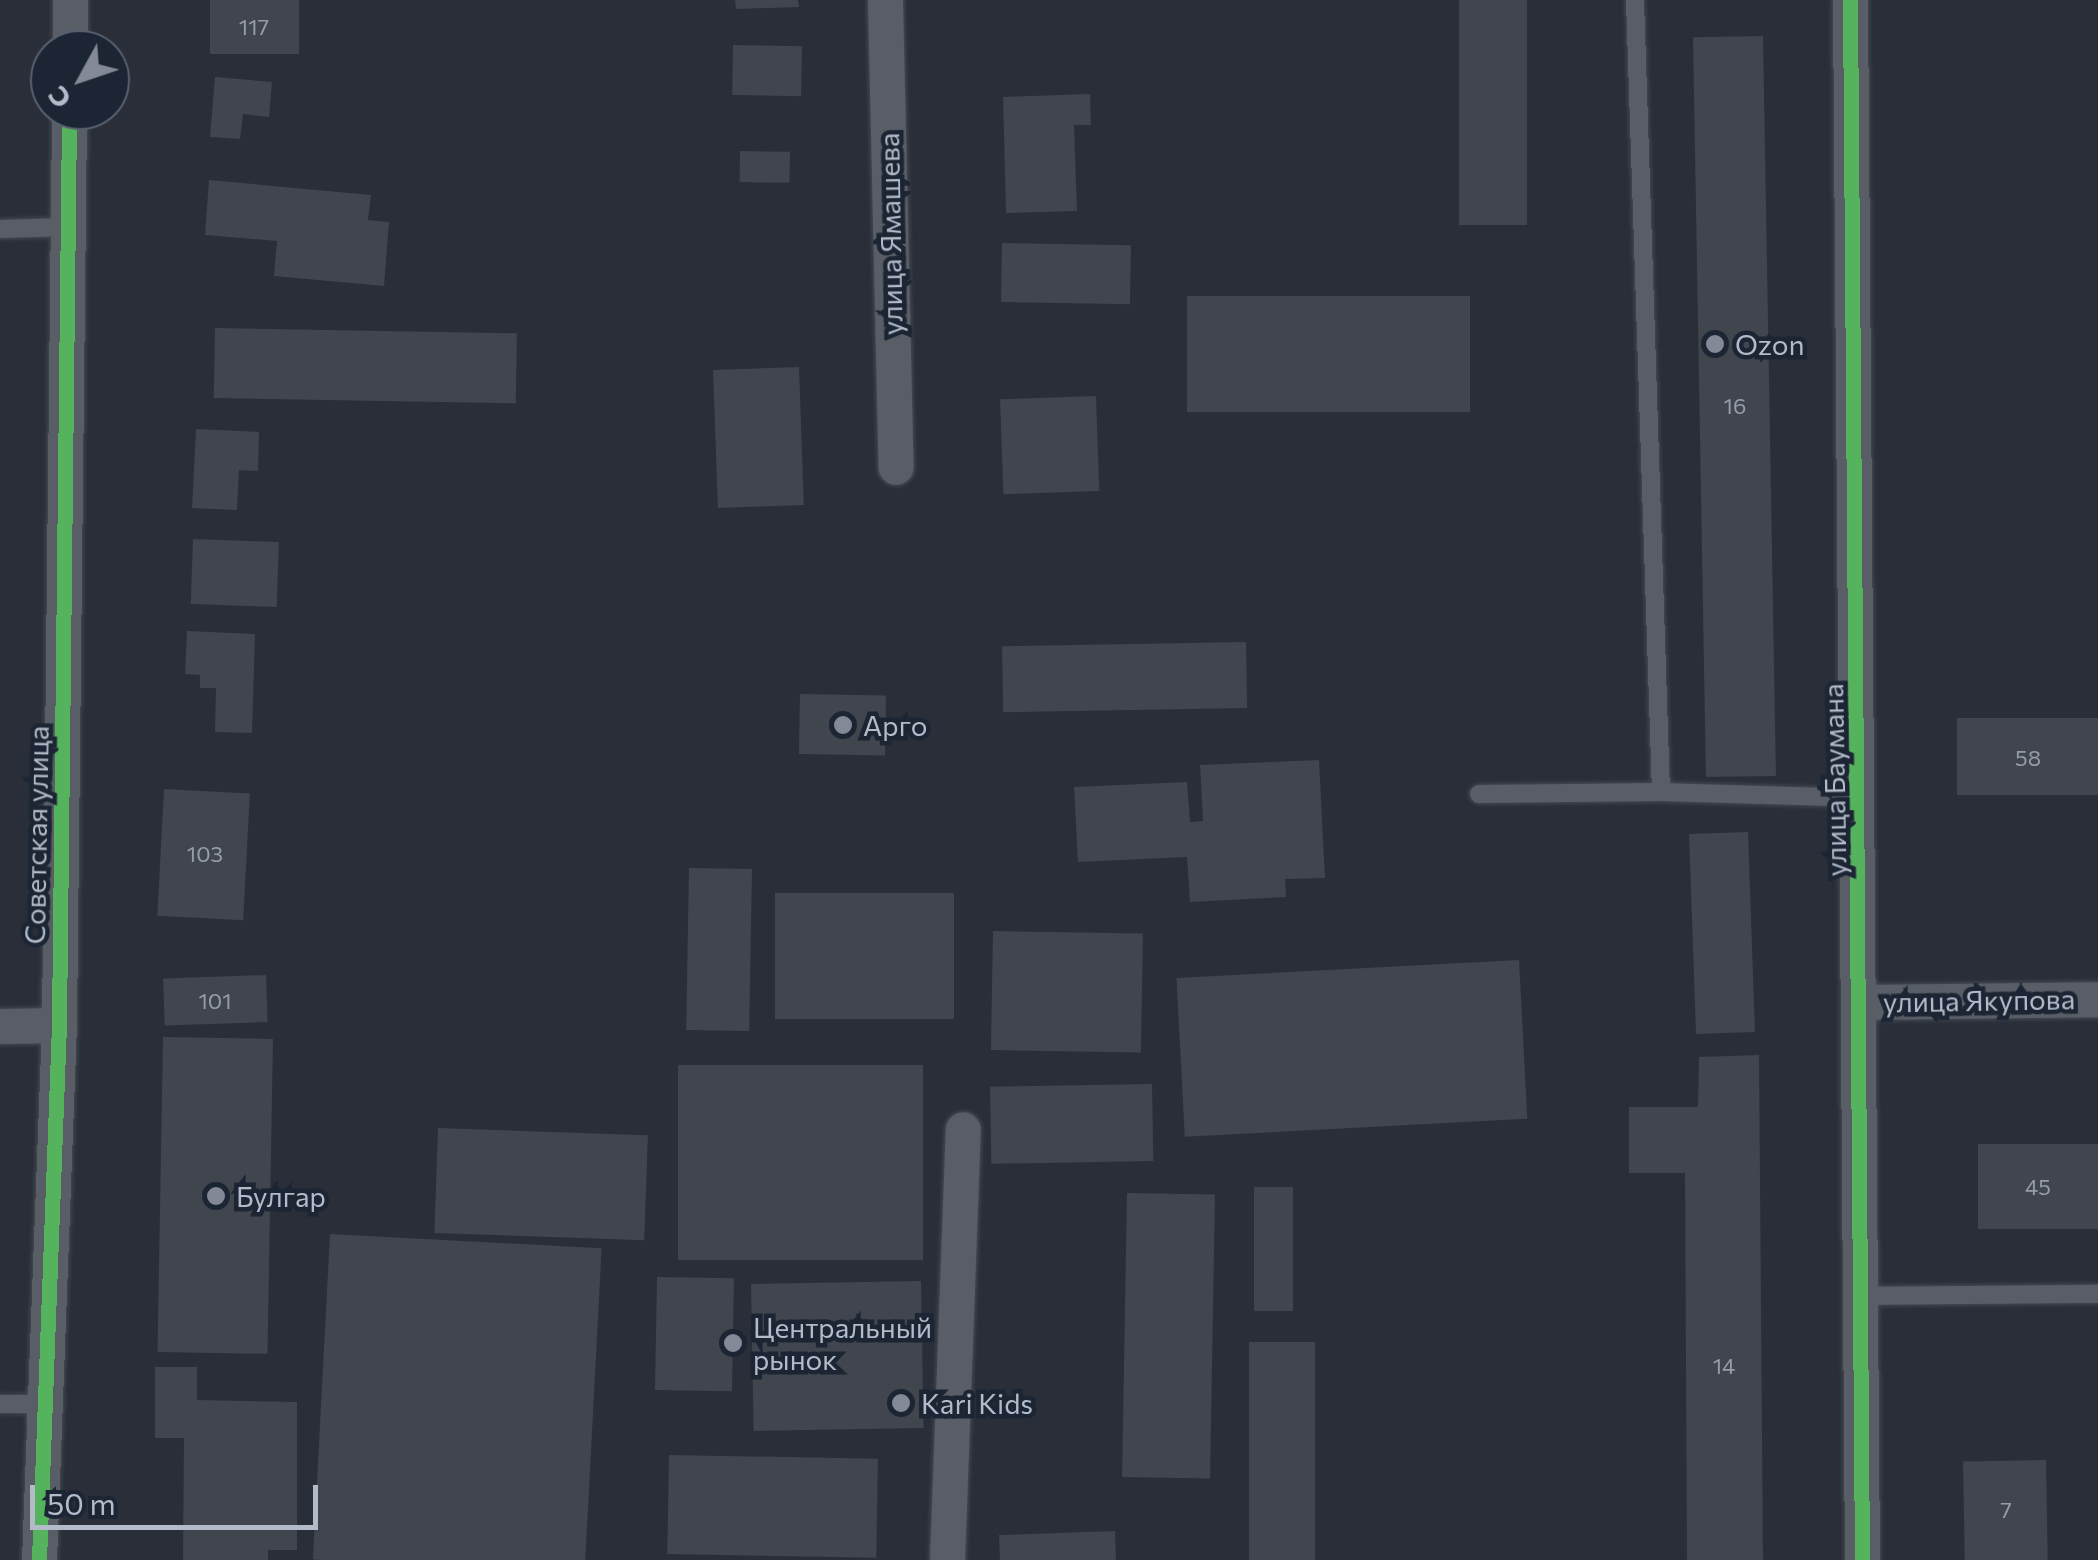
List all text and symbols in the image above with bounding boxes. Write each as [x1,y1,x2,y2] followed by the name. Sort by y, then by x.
[239,14,269,40] house number: 117
[30,30,130,130] north arrow
[39,80,78,116] text: С
[871,132,909,336] street label: улица Ямашева
[1735,327,1805,361] place label: Ozon
[1704,333,1726,355] marker: Ozon
[1724,393,1746,419] house number: 16
[1816,683,1852,877] street label: улица Баумана
[863,708,927,742] place label: Арго
[832,714,854,736] marker: Арго
[17,725,55,945] street label: Советская улица
[2015,745,2041,771] house number: 58
[187,841,223,867] house number: 103
[1883,982,2075,1018] street label: улица Якупова
[198,988,232,1014] house number: 101
[2025,1174,2051,1200] house number: 45
[236,1179,326,1213] place label: Булгар
[205,1185,227,1207] marker: Булгар
[753,1310,932,1376] place label: Центральный рынок
[722,1332,744,1354] marker: Центральный рынок
[1713,1353,1735,1379] house number: 14
[921,1386,1033,1420] place label: Kari Kids
[890,1392,912,1414] marker: Kari Kids
[35,1465,322,1527] scale bar
[47,1484,116,1521] text: 50 m
[2000,1497,2012,1523] house number: 7

